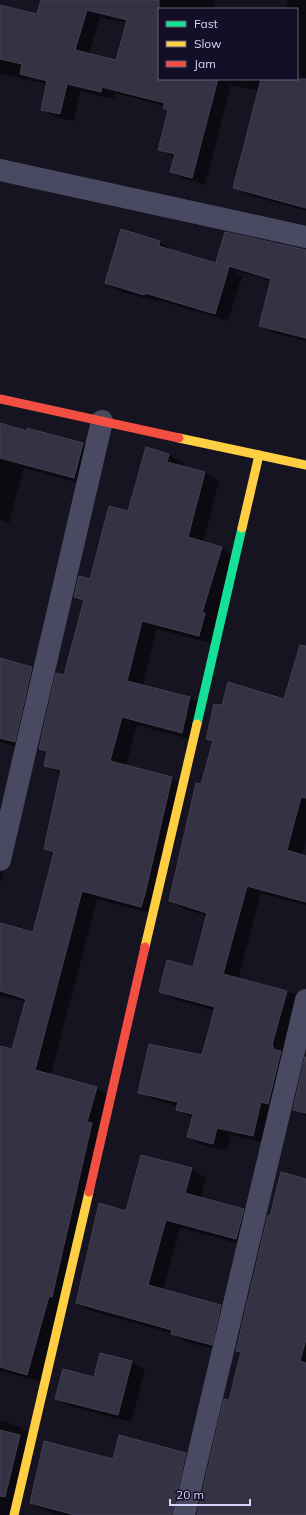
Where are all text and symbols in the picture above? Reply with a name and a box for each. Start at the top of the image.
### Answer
legend [158,8,298,80]
text: Fast [194,16,218,31]
text: Slow [194,36,222,51]
text: Jam [194,56,216,71]
scale bar [170,1481,250,1507]
text: 20 m [176,1487,204,1502]

